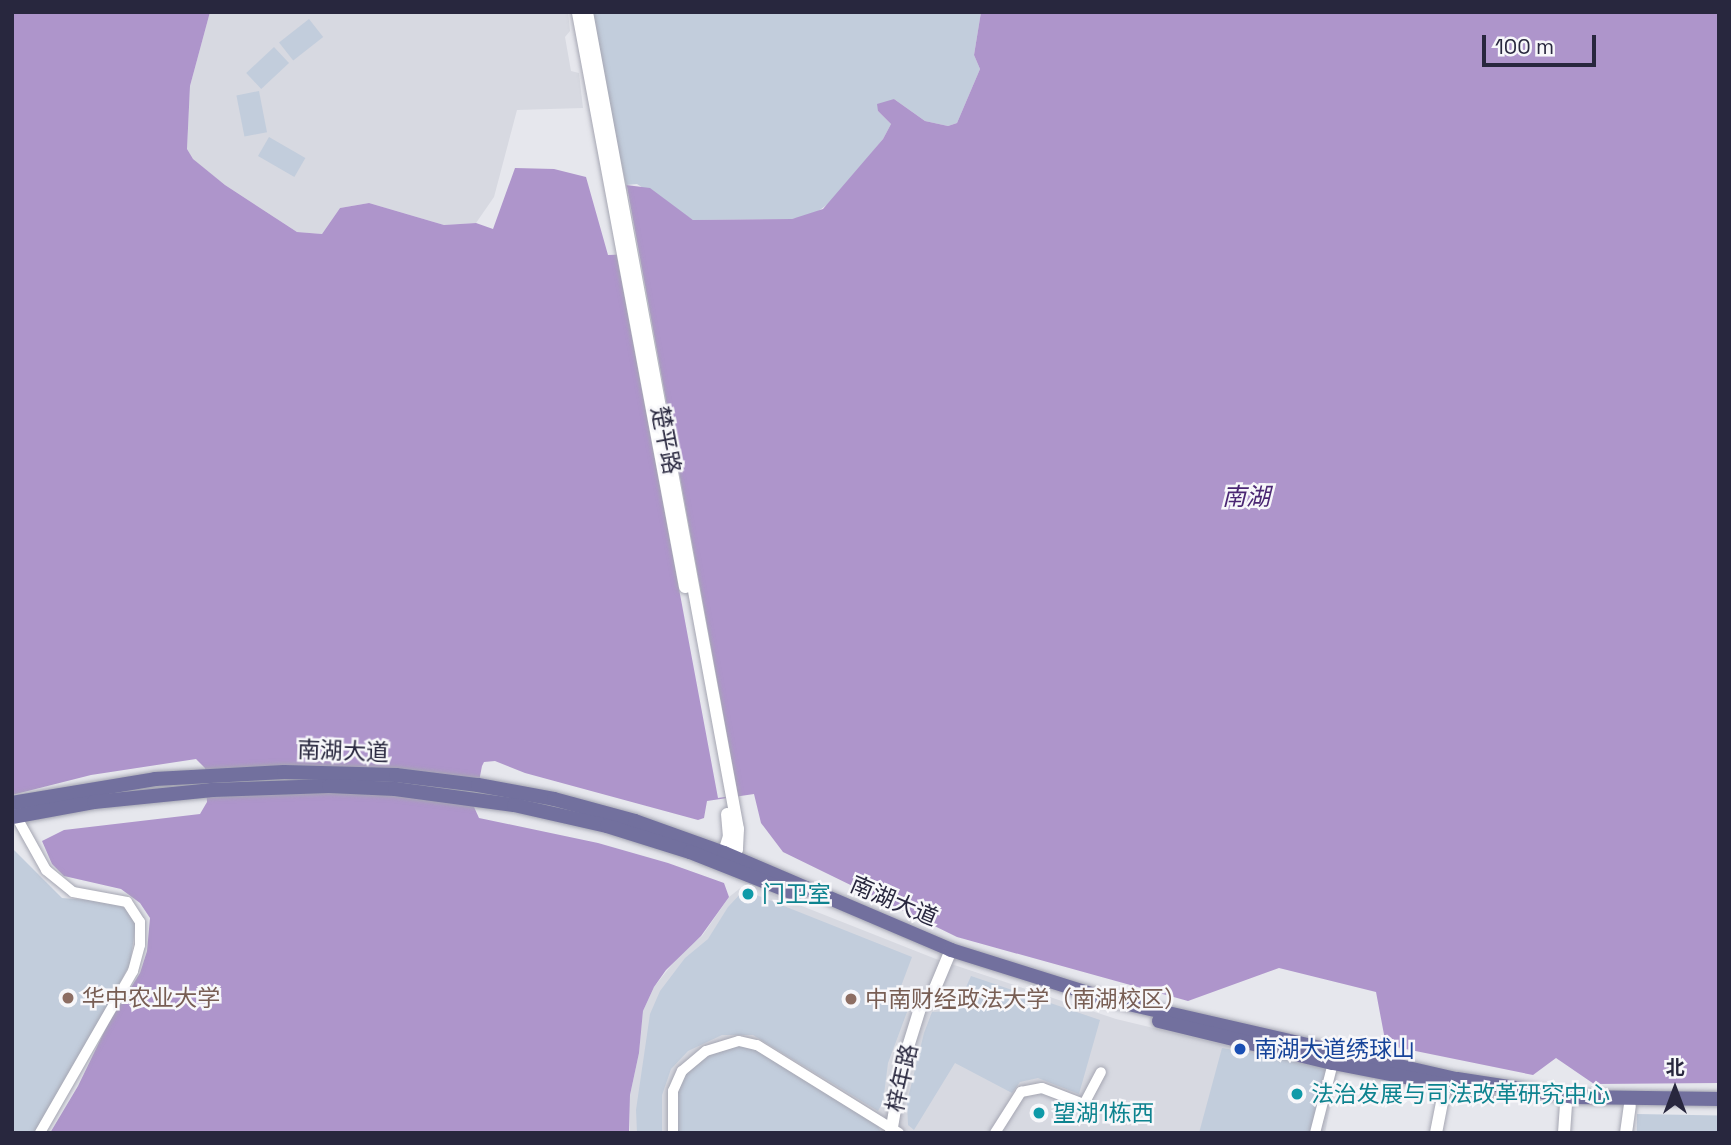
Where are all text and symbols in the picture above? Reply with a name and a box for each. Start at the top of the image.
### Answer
scale bar [1486,21,1600,65]
text: 100 m [1495,33,1554,60]
street label: 楚平路 [646,404,686,476]
water label: 南湖 [1222,483,1270,511]
street label: 南湖大道 [297,736,389,766]
street label: 南湖大道 [846,870,942,932]
place label: 门卫室 [762,880,831,908]
marker: 门卫室 [740,886,756,902]
place label: 华中农业大学 [82,984,220,1012]
place label: 中南财经政法大学（南湖校区） [865,985,1187,1013]
marker: 华中农业大学 [60,990,76,1006]
marker: 中南财经政法大学（南湖校区） [843,991,859,1007]
place label: 南湖大道绣球山 [1254,1035,1415,1063]
street label: 梓年路 [881,1041,923,1115]
marker: 南湖大道绣球山 [1232,1041,1248,1057]
north arrow [1640,1054,1710,1124]
text: 北 [1665,1055,1685,1080]
place label: 法治发展与司法改革研究中心 [1311,1080,1610,1108]
marker: 法治发展与司法改革研究中心 [1289,1086,1305,1102]
place label: 望湖1栋西 [1053,1099,1155,1127]
marker: 望湖1栋西 [1031,1105,1047,1121]

